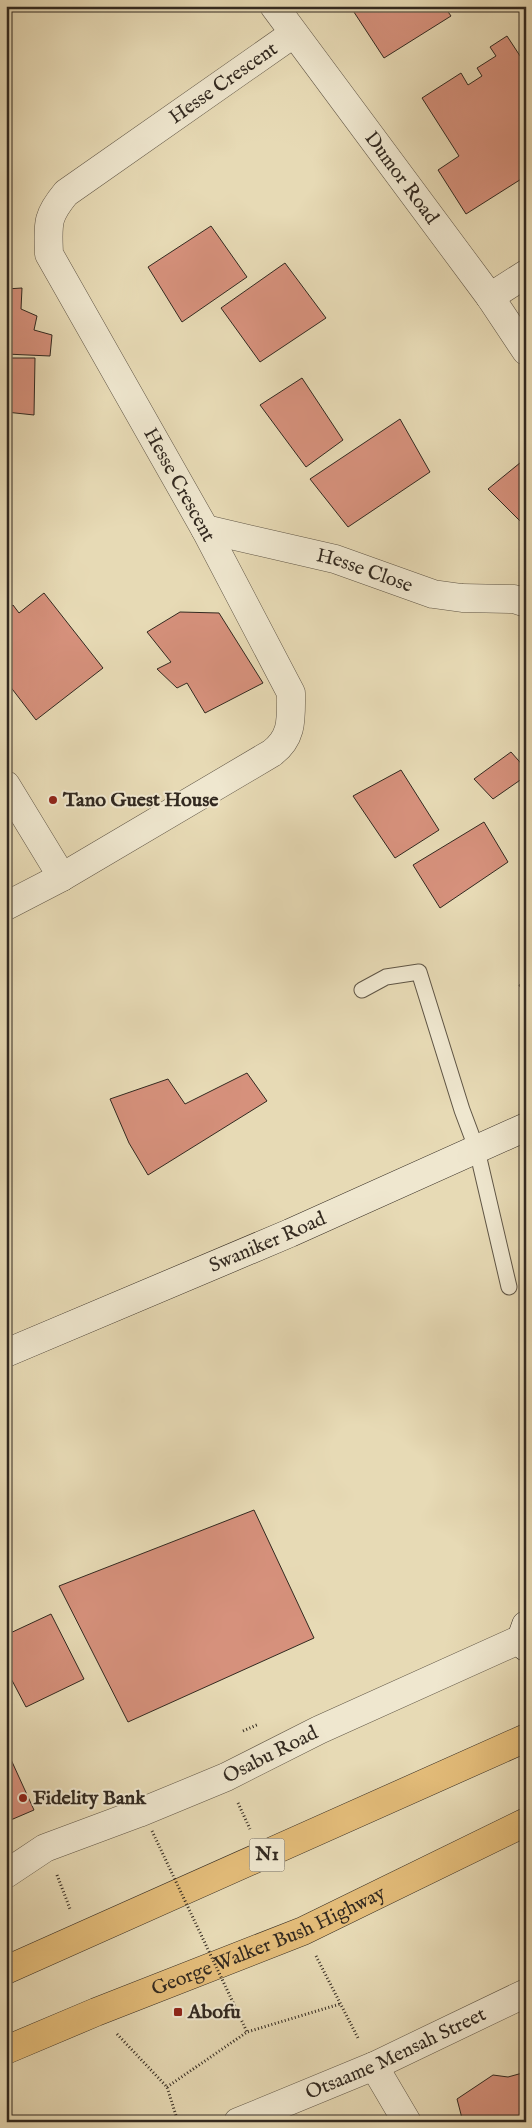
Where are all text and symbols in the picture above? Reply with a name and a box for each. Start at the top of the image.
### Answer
street label: Hesse Crescent [164,36,282,130]
street label: Dumor Road [359,126,444,230]
street label: Hesse Crescent [137,424,221,547]
street label: Hesse Close [314,543,416,598]
place label: Tano Guest House [62,788,219,813]
marker: Tano Guest House [47,794,59,806]
street label: Swaniker Road [205,1206,330,1278]
street label: Osabu Road [219,1720,322,1789]
place label: Fidelity Bank [33,1786,147,1811]
marker: Fidelity Bank [17,1792,29,1804]
road number: N1 [250,1838,284,1872]
street label: George Walker Bush Highway [148,1880,389,2002]
place label: Abofu [187,2000,241,2025]
street label: Otsaame Mensah Street [302,2002,490,2105]
marker: Abofu [172,2006,184,2018]

